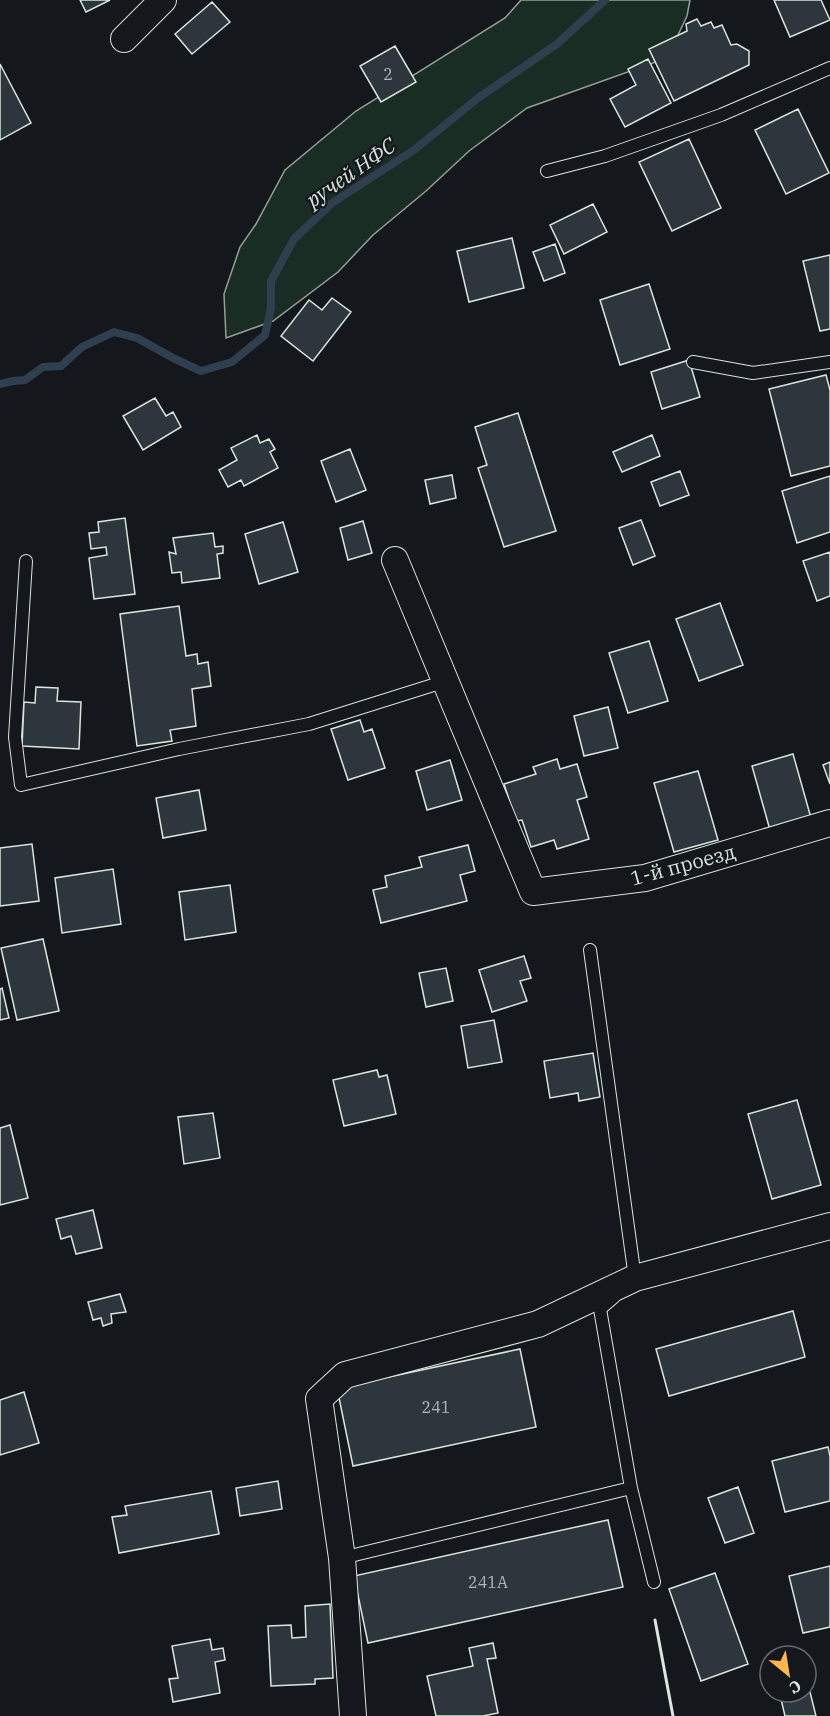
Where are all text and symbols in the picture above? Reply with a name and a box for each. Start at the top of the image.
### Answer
house number: 2 [383,64,393,84]
water label: ручей НФС [298,130,402,214]
street label: 1-й проезд [627,838,738,891]
house number: 241 [422,1397,450,1417]
house number: 241А [468,1572,508,1592]
north arrow [758,1644,818,1704]
text: С [786,1676,805,1698]

